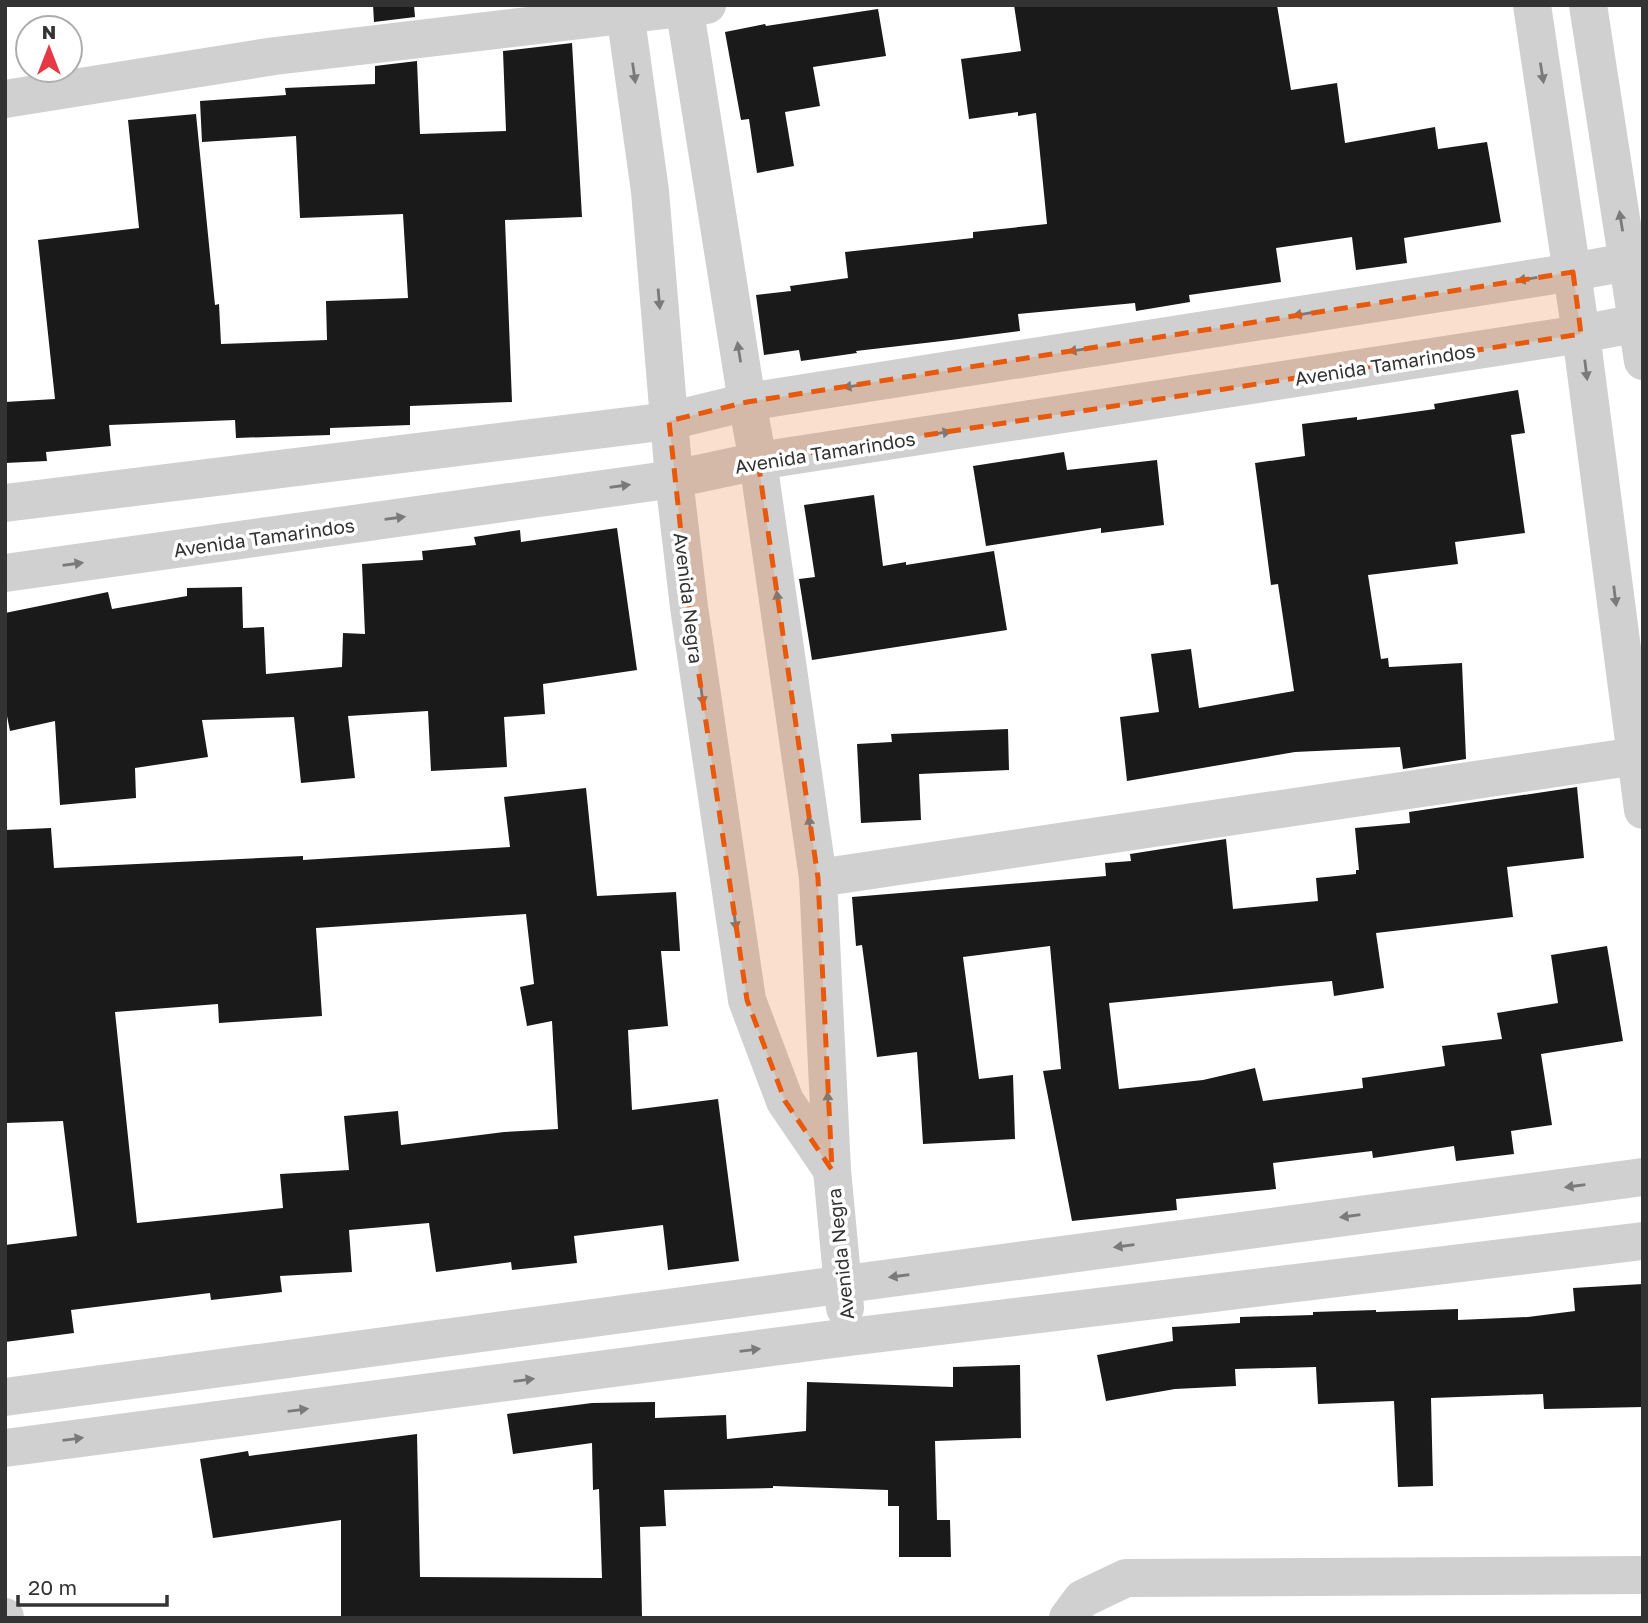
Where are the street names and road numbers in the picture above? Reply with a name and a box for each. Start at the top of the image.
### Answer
street label: Avenida Tamarindos [1293,338,1477,390]
street label: Avenida Tamarindos [733,426,917,478]
street label: Avenida Tamarindos [172,513,356,561]
street label: Avenida Negra [670,531,708,665]
street label: Avenida Negra [822,1187,858,1321]

